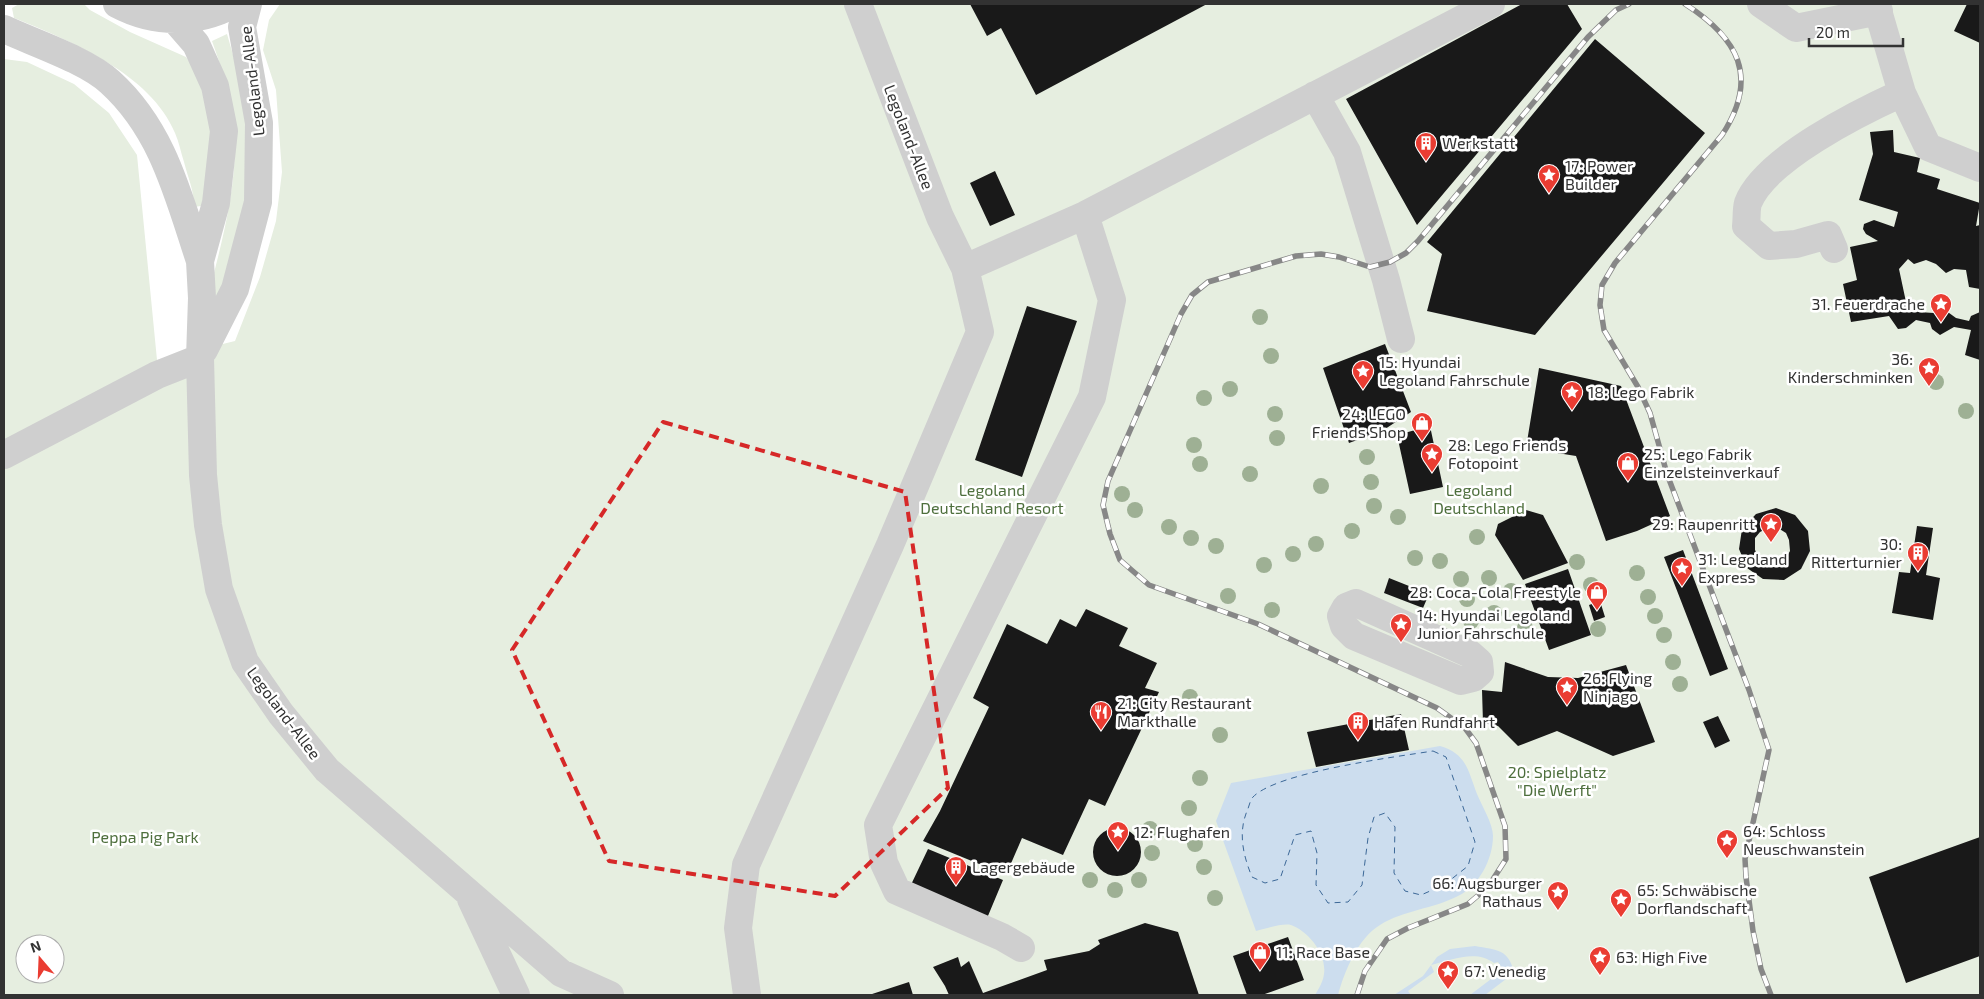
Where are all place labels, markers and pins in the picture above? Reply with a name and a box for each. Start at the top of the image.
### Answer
building icon: Werkstatt [1414,131,1438,162]
place label: Werkstatt [1442,133,1515,152]
place label: 17: Power Builder [1565,156,1634,193]
place icon: 17: Power Builder [1537,163,1561,194]
place icon: 31. Feuerdrache [1929,292,1953,323]
place label: 31. Feuerdrache [1811,294,1925,313]
place label: 36: Kinderschminken [1788,349,1913,386]
place label: 15: Hyundai Legoland Fahrschule [1379,352,1530,389]
place icon: 36: Kinderschminken [1917,356,1941,387]
place icon: 15: Hyundai Legoland Fahrschule [1351,359,1375,390]
place icon: 18: Lego Fabrik [1560,380,1584,411]
place label: 18: Lego Fabrik [1588,382,1694,401]
place label: 24: LEGO Friends Shop [1312,404,1406,441]
shop icon: 24: LEGO Friends Shop [1410,411,1434,442]
place label: 28: Lego Friends Fotopoint [1448,435,1566,472]
place icon: 28: Lego Friends Fotopoint [1420,442,1444,473]
place label: 25: Lego Fabrik Einzelsteinverkauf [1644,444,1780,481]
shop icon: 25: Lego Fabrik Einzelsteinverkauf [1616,451,1640,482]
place icon: 29: Raupenritt [1759,512,1783,543]
place label: 29: Raupenritt [1652,514,1755,533]
place label: 30: Ritterturnier [1811,534,1903,571]
building icon: 30: Ritterturnier [1906,541,1930,572]
place label: 31: Legoland Express [1698,549,1787,586]
place icon: 31: Legoland Express [1670,556,1694,587]
shop icon: 28: Coca-Cola Freestyle [1585,580,1609,611]
place label: 28: Coca-Cola Freestyle [1410,582,1581,601]
place label: 14: Hyundai Legoland Junior Fahrschule [1417,605,1570,642]
place icon: 14: Hyundai Legoland Junior Fahrschule [1389,612,1413,643]
place label: 26: Flying Ninjago [1583,668,1652,706]
place icon: 26: Flying Ninjago [1555,675,1579,706]
place label: 21: City Restaurant Markthalle [1117,693,1252,730]
restaurant icon: 21: City Restaurant Markthalle [1089,700,1113,731]
building icon: Hafen Rundfahrt [1346,710,1370,741]
place label: Hafen Rundfahrt [1374,712,1495,731]
place icon: 12: Flughafen [1106,820,1130,851]
place label: 64: Schloss Neuschwanstein [1743,821,1865,858]
place label: 12: Flughafen [1134,822,1230,841]
place icon: 64: Schloss Neuschwanstein [1715,828,1739,859]
building icon: Lagergebäude [944,855,968,886]
place label: Lagergebäude [972,857,1075,876]
place label: 66: Augsburger Rathaus [1432,873,1543,910]
place icon: 66: Augsburger Rathaus [1546,880,1570,911]
place label: 65: Schwäbische Dorflandschaft [1637,880,1757,917]
place icon: 65: Schwäbische Dorflandschaft [1609,887,1633,918]
shop icon: 11: Race Base [1248,940,1272,971]
place label: 11: Race Base [1276,942,1370,961]
place icon: 63: High Five [1588,945,1612,976]
place label: 63: High Five [1616,947,1707,966]
place icon: 67: Venedig [1436,959,1460,990]
place label: 67: Venedig [1464,961,1546,980]

